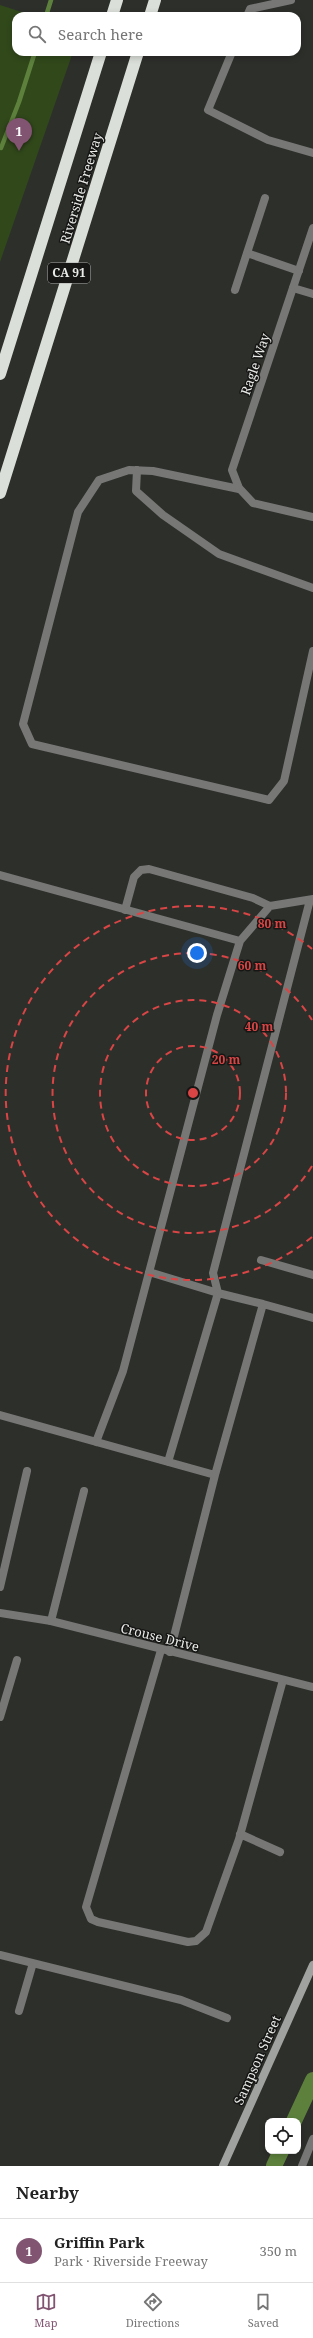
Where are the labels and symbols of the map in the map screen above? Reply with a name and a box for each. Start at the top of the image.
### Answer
pin: 1 [6,118,32,151]
street label: Riverside Freeway [56,130,107,246]
road number: CA 91 [48,263,90,283]
street label: Ragle Way [236,330,274,397]
text: 80 m [258,915,286,932]
your location [187,943,207,963]
text: 60 m [238,957,266,974]
text: 40 m [245,1018,273,1035]
text: 20 m [212,1051,240,1068]
centre of rings [186,1086,200,1100]
street label: Crouse Drive [119,1619,201,1655]
street label: Sampson Street [229,2012,285,2108]

